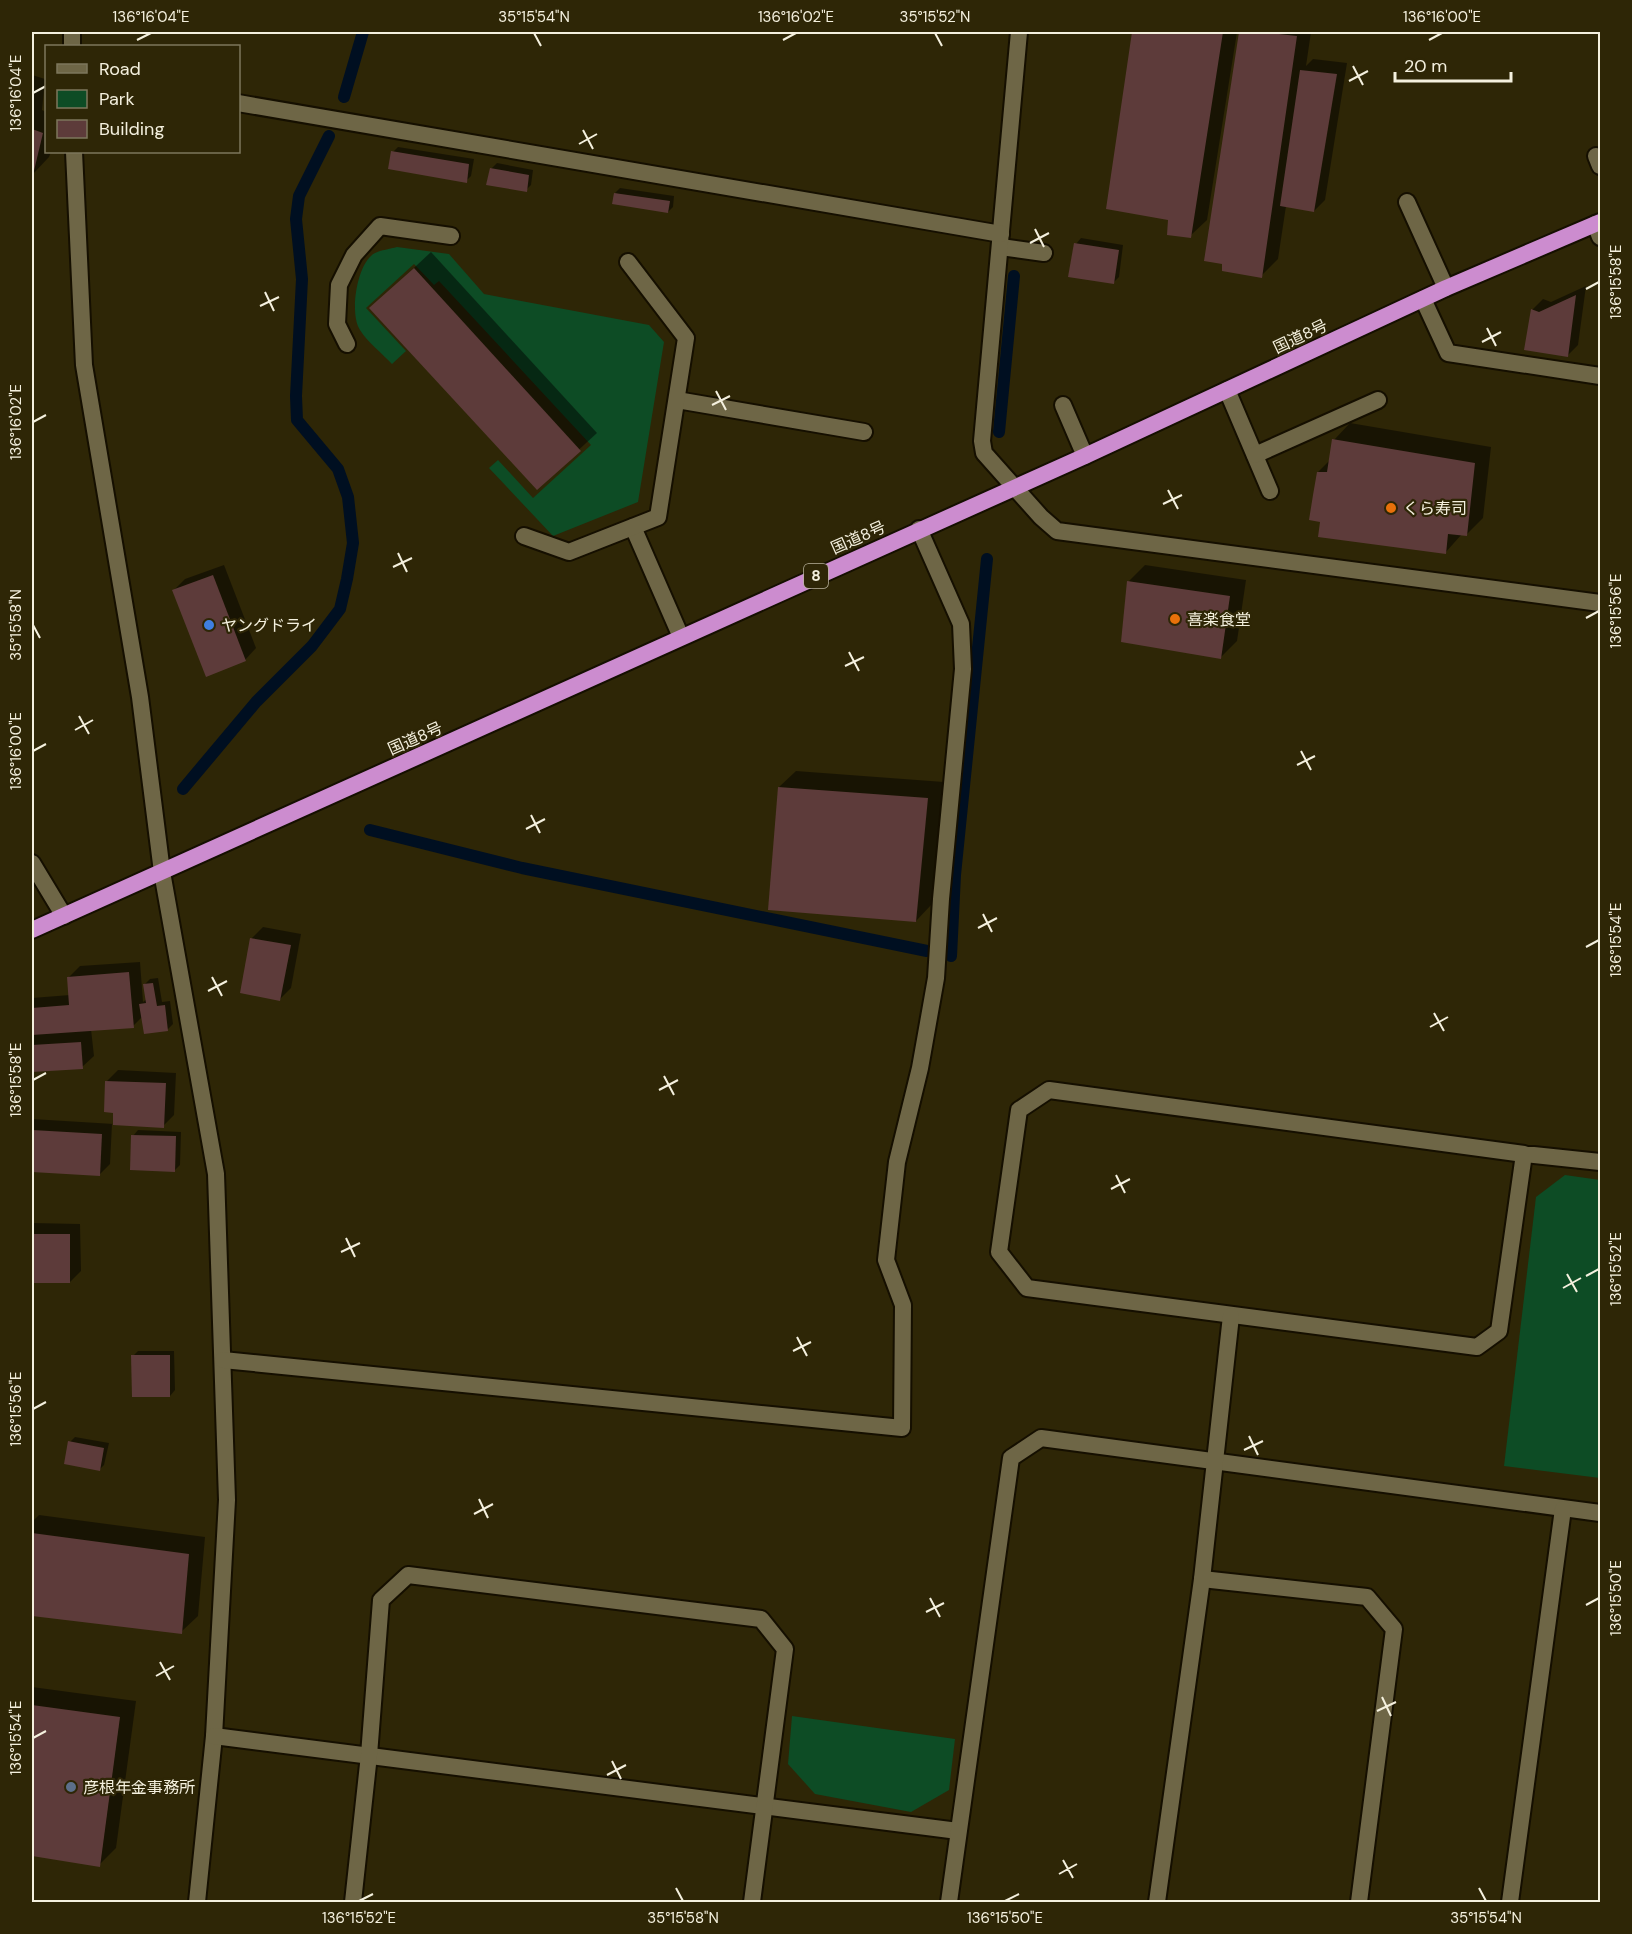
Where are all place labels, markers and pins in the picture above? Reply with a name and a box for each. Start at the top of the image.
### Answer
place label: くら寿司 [1403,498,1467,519]
marker: くら寿司 [1384,501,1398,515]
place label: 喜楽食堂 [1187,609,1251,630]
marker: 喜楽食堂 [1168,612,1182,626]
place label: ヤングドライ [221,615,317,636]
marker: ヤングドライ [202,618,216,632]
place label: 彦根年金事務所 [83,1777,195,1798]
marker: 彦根年金事務所 [64,1780,78,1794]

